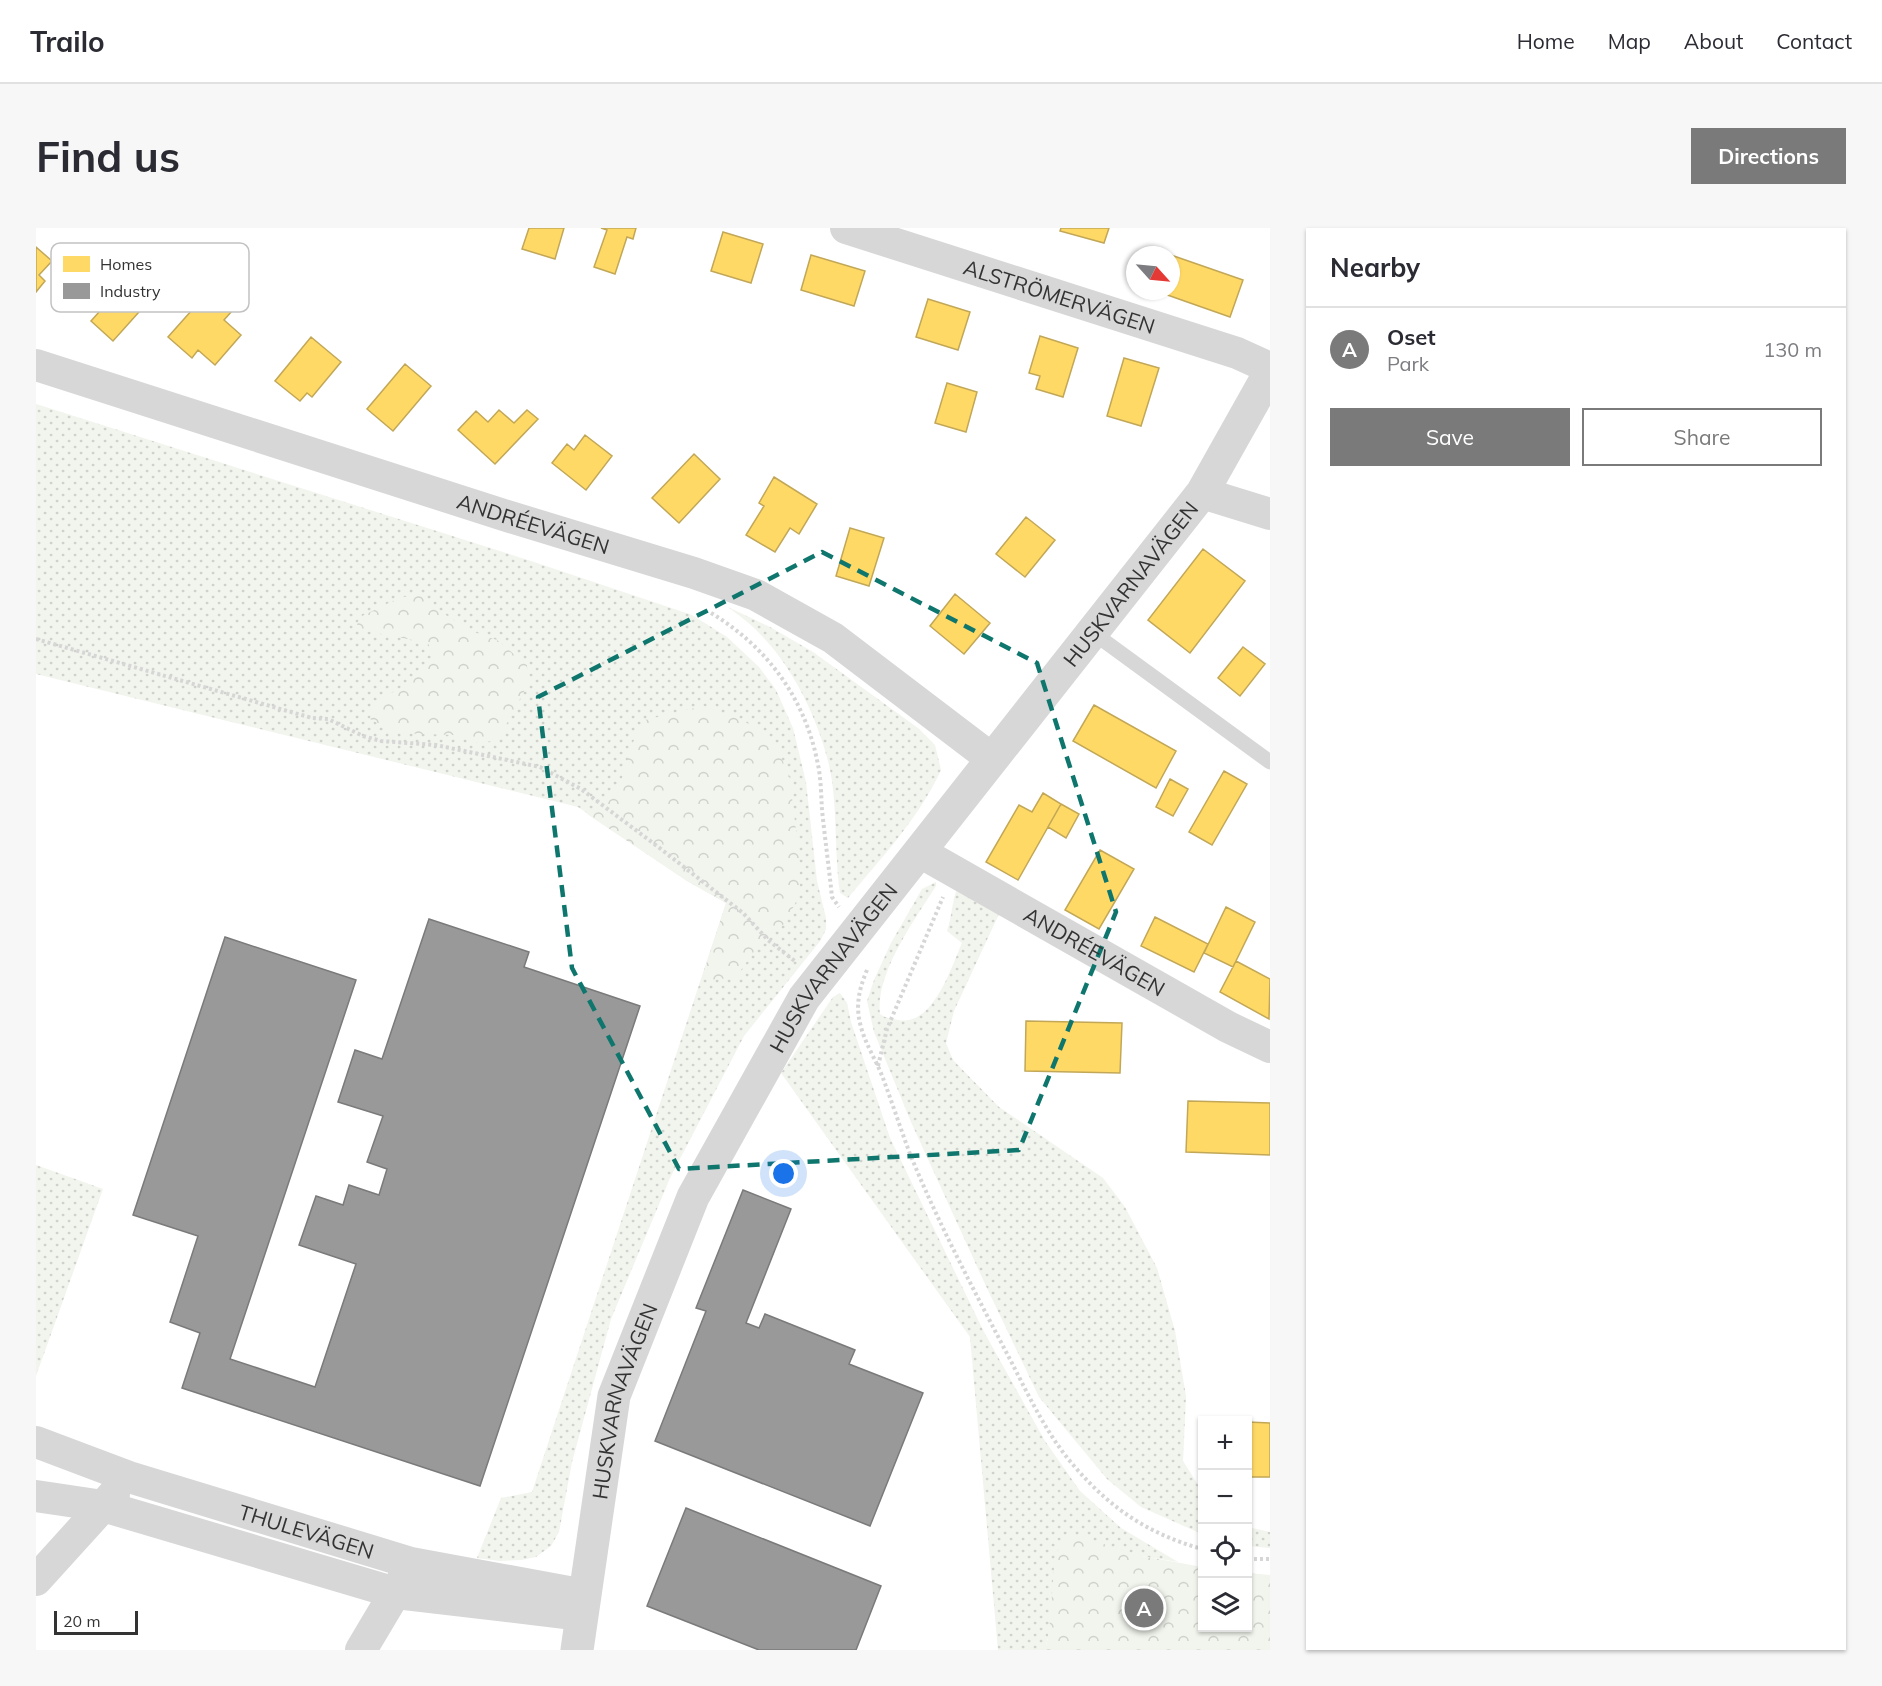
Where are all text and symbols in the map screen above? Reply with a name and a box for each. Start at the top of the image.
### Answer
text: Trailo [30,24,105,59]
text: Home [1517,28,1575,54]
text: Map [1608,28,1651,54]
text: About [1684,28,1743,54]
text: Contact [1776,28,1852,54]
button: Directions [1691,128,1846,184]
text: Find us [36,130,180,183]
legend [51,243,249,312]
north arrow [1126,246,1180,300]
text: Nearby [1330,251,1420,284]
street label: ALSTRÖMERVÄGEN [960,253,1158,339]
text: Homes [100,254,152,274]
text: Industry [100,281,161,301]
text: Oset [1387,323,1436,351]
text: A [1342,337,1357,362]
text: 130 m [1763,337,1822,362]
text: Park [1387,351,1429,376]
button: Save [1330,408,1570,466]
button: Share [1582,408,1822,466]
street label: ANDRÉEVÄGEN [454,488,613,559]
street label: HUSKVARNAVÄGEN [1057,496,1204,672]
street label: HUSKVARNAVÄGEN [763,878,903,1057]
street label: ANDRÉEVÄGEN [1020,901,1170,1002]
your location [769,1159,798,1188]
street label: HUSKVARNAVÄGEN [586,1299,663,1501]
map controls [1198,1416,1252,1632]
button: + [1198,1416,1252,1470]
button: − [1198,1470,1252,1524]
street label: THULEVÄGEN [236,1498,377,1564]
button: locate [1198,1524,1252,1578]
button: layers [1198,1578,1252,1632]
pin: A [1124,1586,1164,1630]
scale bar [54,1608,138,1636]
text: 20 m [63,1611,100,1631]

